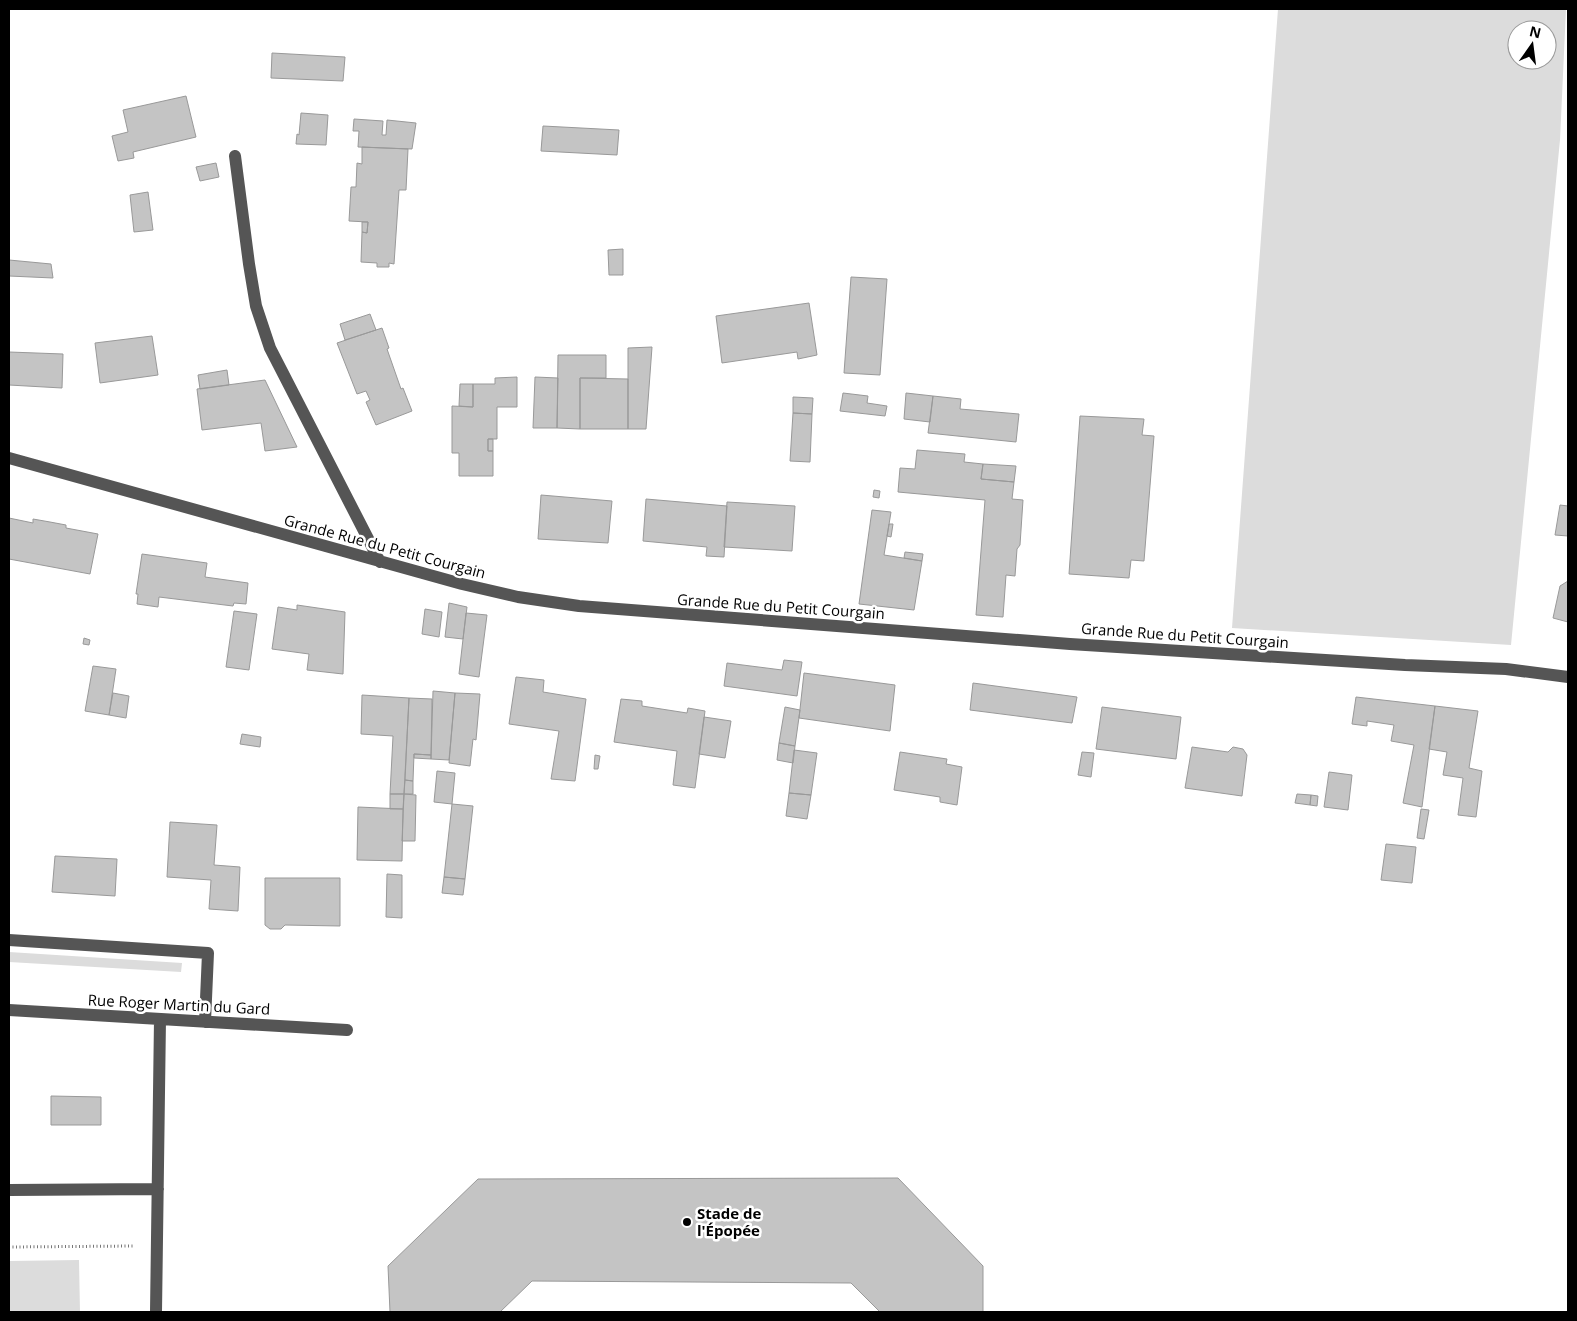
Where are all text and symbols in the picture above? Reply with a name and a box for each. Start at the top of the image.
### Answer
north arrow [1507,20,1557,70]
text: N [1527,21,1543,42]
street label: Grande Rue du Petit Courgain [282,509,488,583]
street label: Grande Rue du Petit Courgain [676,589,886,623]
street label: Grande Rue du Petit Courgain [1080,618,1290,652]
street label: Rue Roger Martin du Gard [87,989,271,1019]
place label: Stade de l'Épopée [697,1203,762,1240]
marker: Stade de l'Épopée [681,1216,693,1228]

